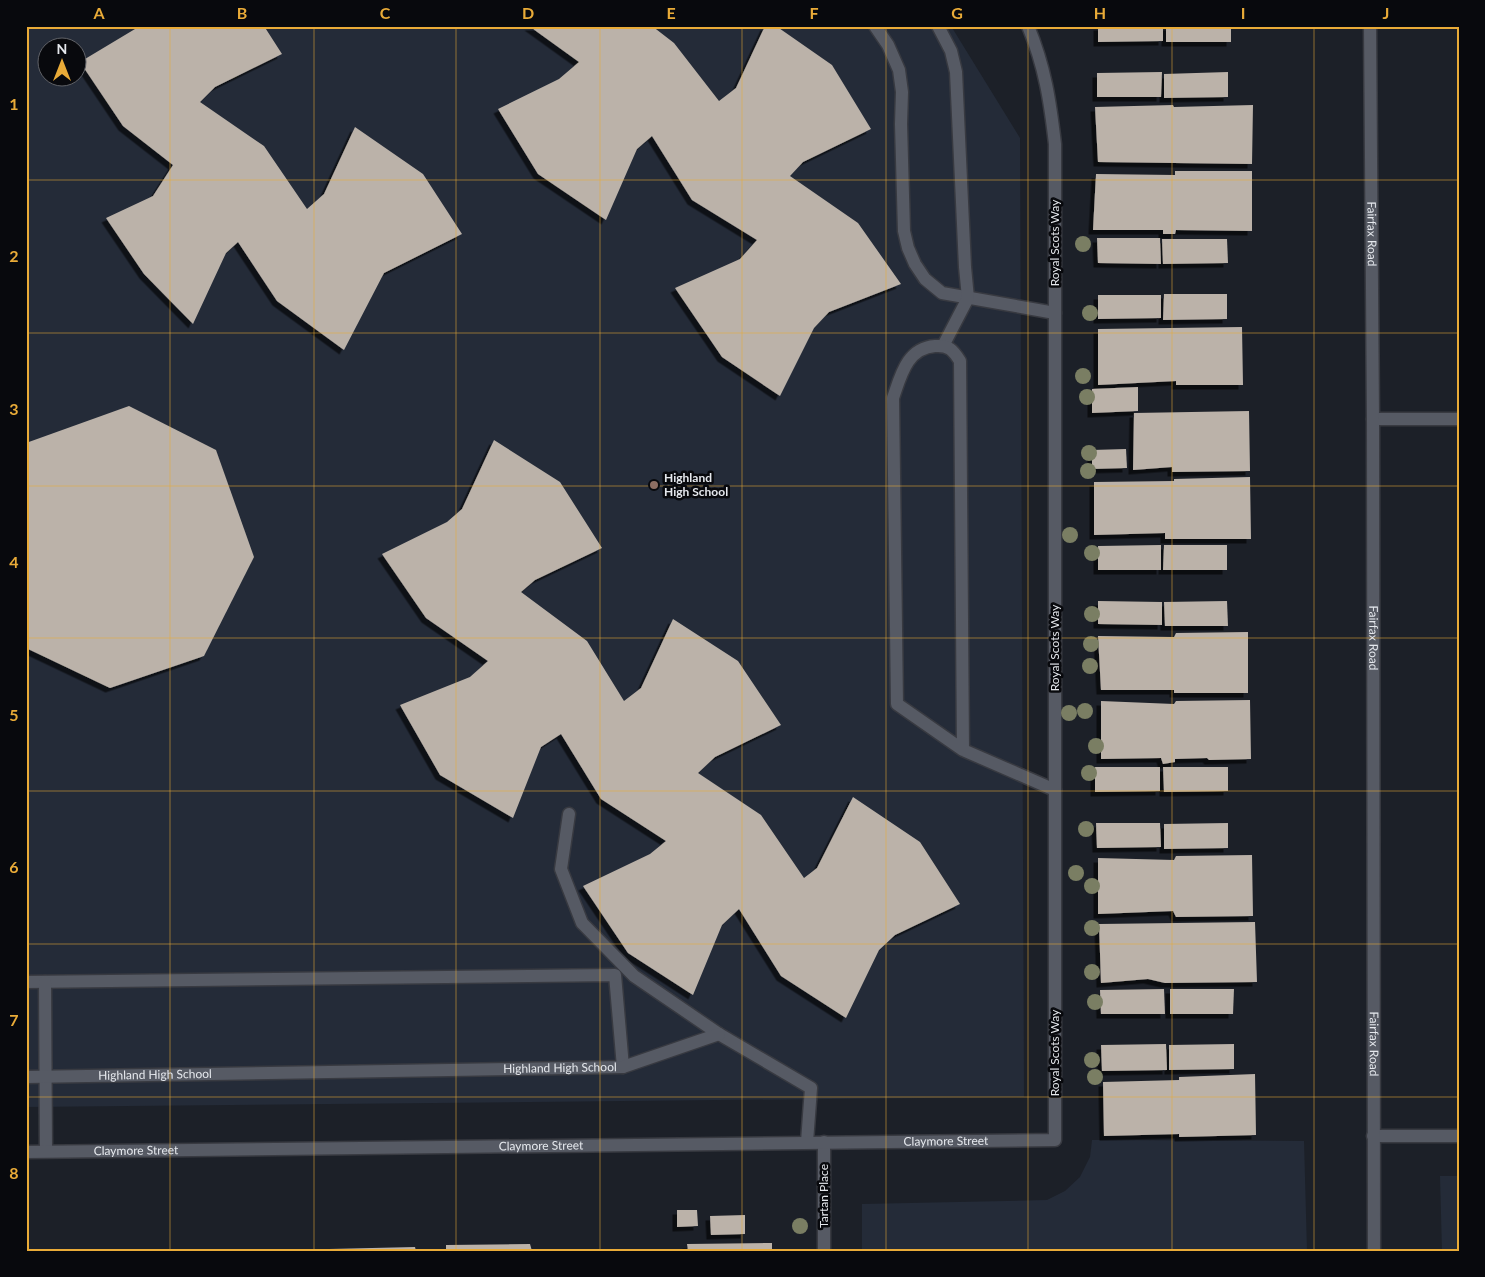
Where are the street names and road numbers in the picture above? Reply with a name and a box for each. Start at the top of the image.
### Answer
street label: Royal Scots Way [1047,199,1062,286]
street label: Fairfax Road [1364,201,1380,267]
street label: Royal Scots Way [1047,604,1062,691]
street label: Fairfax Road [1366,605,1381,671]
street label: Royal Scots Way [1047,1009,1062,1096]
street label: Fairfax Road [1367,1011,1382,1077]
street label: Highland High School [503,1059,617,1076]
street label: Highland High School [98,1066,212,1083]
street label: Claymore Street [903,1133,989,1149]
street label: Claymore Street [498,1137,584,1153]
street label: Claymore Street [94,1142,179,1158]
street label: Tartan Place [816,1164,831,1228]

